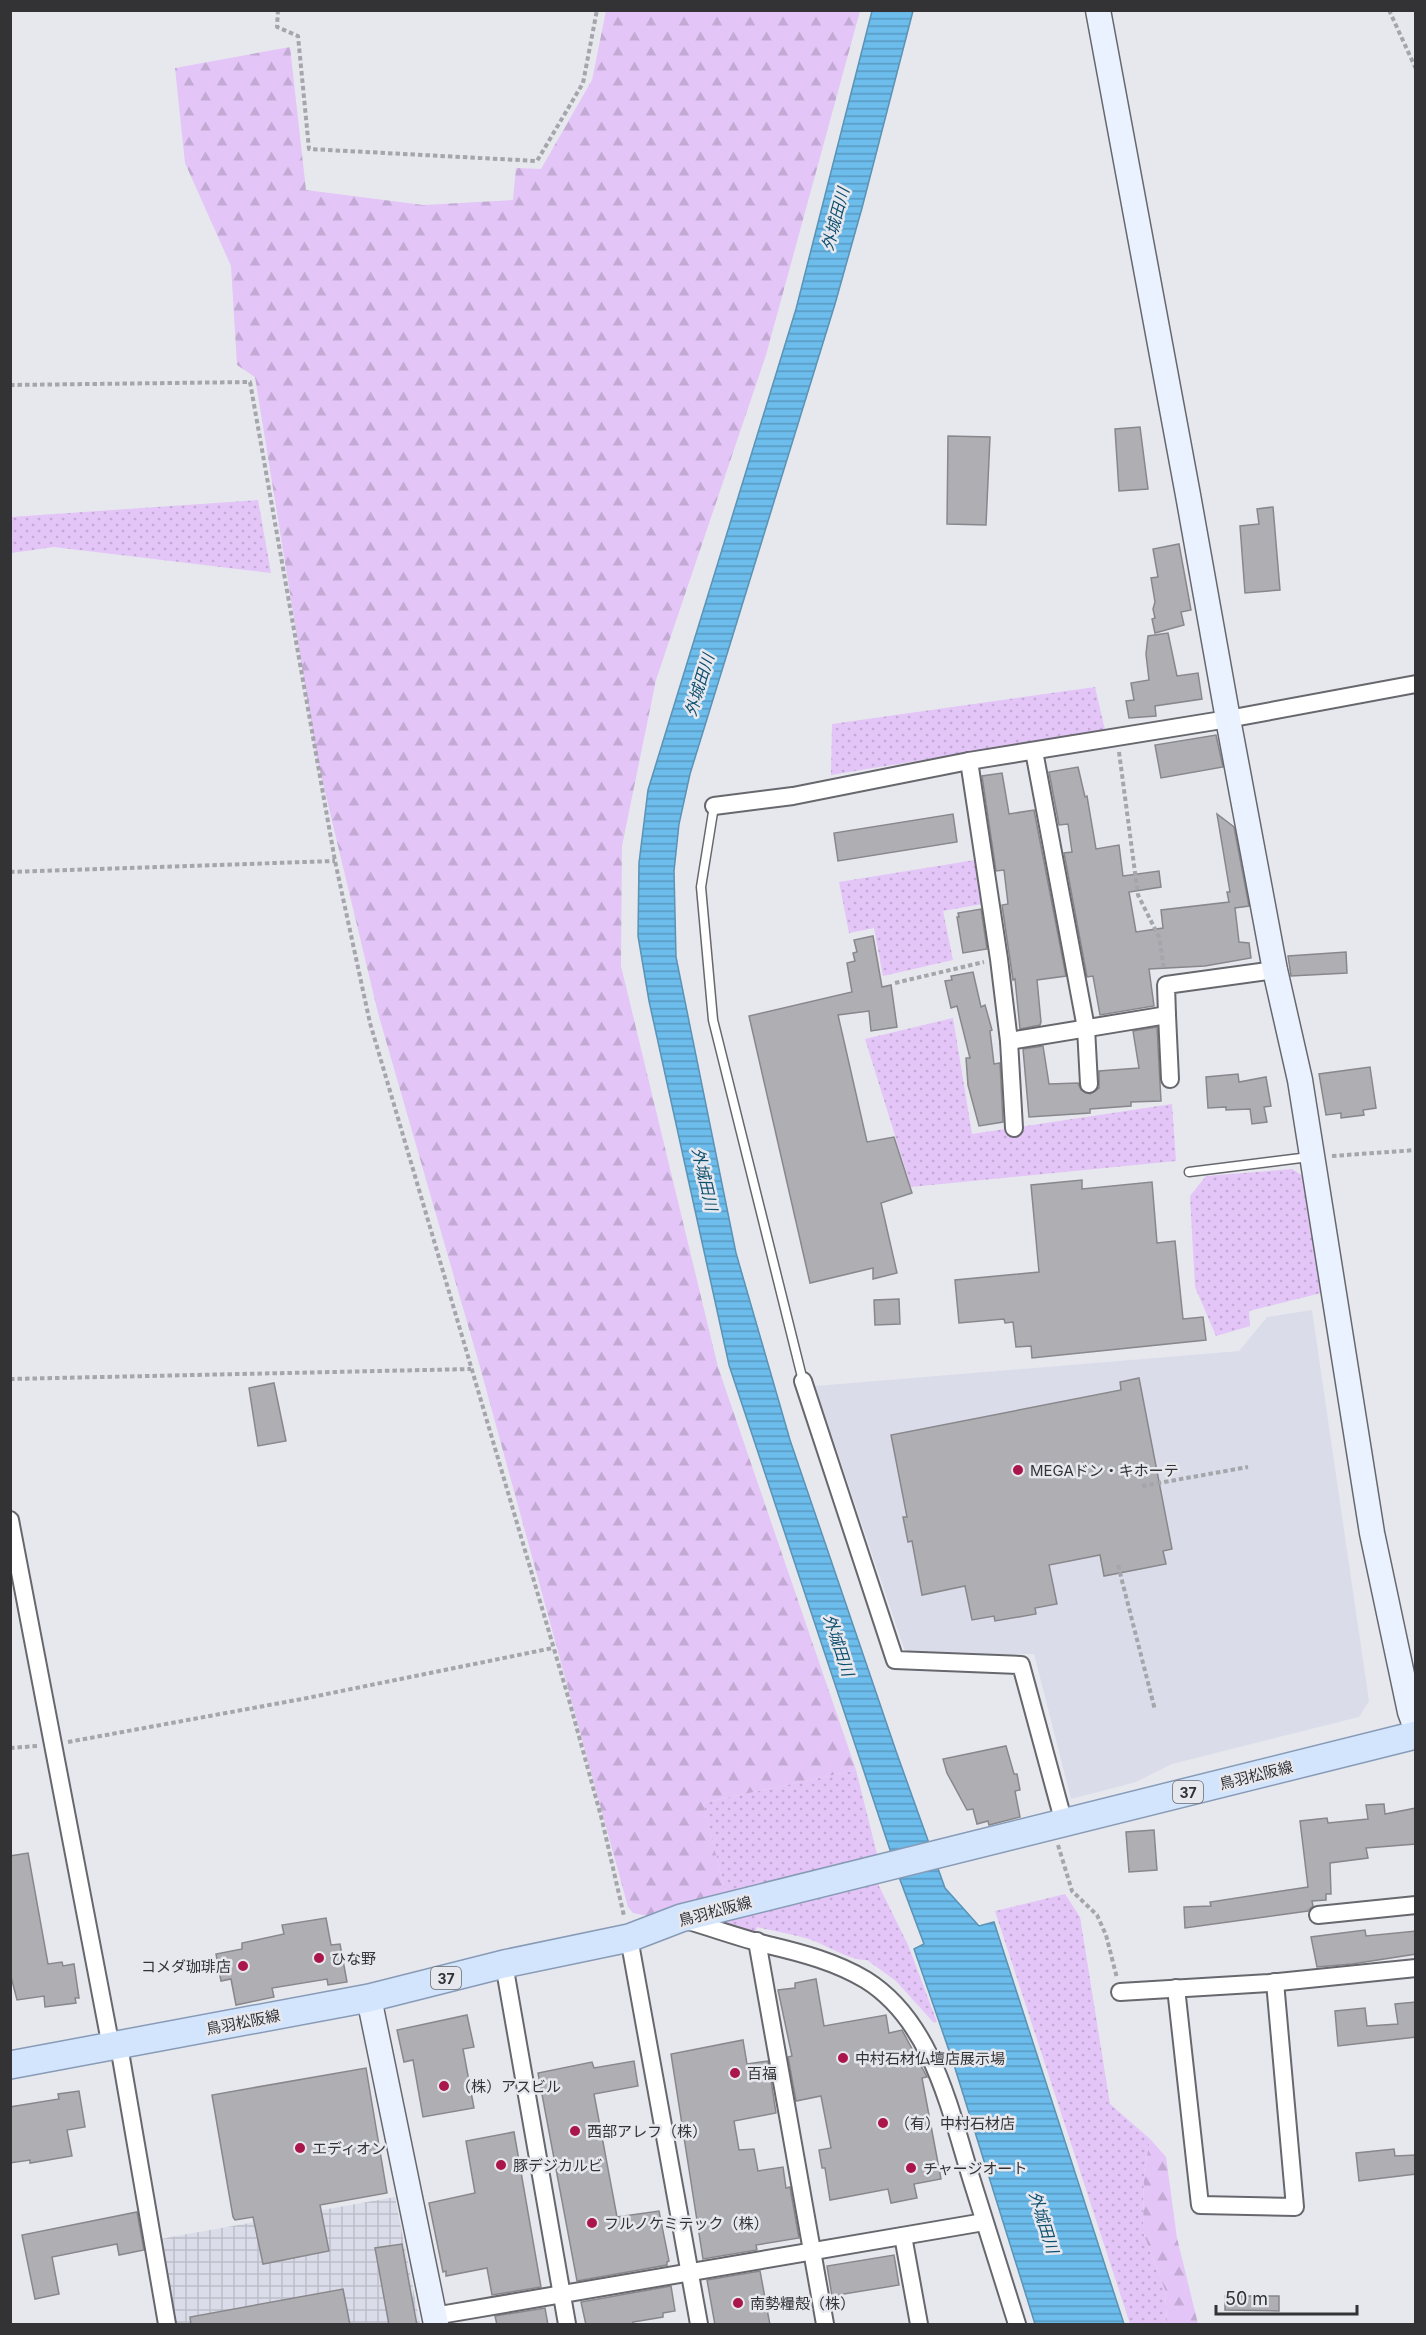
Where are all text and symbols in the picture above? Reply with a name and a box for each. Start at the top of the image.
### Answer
water label: 外城田川 [817,184,853,253]
water label: 外城田川 [680,650,719,719]
water label: 外城田川 [688,1146,722,1214]
place label: MEGAドン・キホーテ [1030,1461,1179,1480]
marker: MEGAドン・キホーテ [1011,1463,1025,1477]
water label: 外城田川 [820,1611,859,1680]
street label: 鳥羽松阪線 [1217,1757,1295,1793]
road number: 37 [1173,1781,1203,1803]
street label: 鳥羽松阪線 [676,1892,754,1930]
place label: ひな野 [331,1949,376,1968]
marker: ひな野 [312,1951,326,1965]
place label: コメダ珈琲店 [141,1957,231,1976]
marker: コメダ珈琲店 [236,1959,250,1973]
road number: 37 [431,1967,461,1989]
street label: 鳥羽松阪線 [204,2006,282,2038]
place label: 中村石材仏壇店展示場 [855,2049,1005,2068]
marker: 中村石材仏壇店展示場 [836,2051,850,2065]
place label: 百福 [747,2064,777,2083]
marker: 百福 [728,2066,742,2080]
place label: （株）アスビル [456,2077,561,2096]
marker: （株）アスビル [437,2079,451,2093]
place label: （有）中村石材店 [895,2114,1015,2133]
marker: （有）中村石材店 [876,2116,890,2130]
place label: 西部アレフ（株） [587,2122,707,2141]
marker: 西部アレフ（株） [568,2124,582,2138]
place label: エディオン [312,2139,386,2158]
marker: エディオン [293,2141,307,2155]
place label: 豚デジカルビ [513,2156,603,2175]
marker: 豚デジカルビ [494,2158,508,2172]
place label: チャージオート [923,2159,1028,2178]
marker: チャージオート [904,2161,918,2175]
water label: 外城田川 [1025,2188,1064,2257]
place label: フルノケミテック（株） [604,2214,769,2233]
marker: フルノケミテック（株） [585,2216,599,2230]
scale bar [1216,2278,1357,2316]
text: 50 m [1225,2288,1268,2309]
place label: 南勢糧殻（株） [750,2294,855,2313]
marker: 南勢糧殻（株） [731,2296,745,2310]

